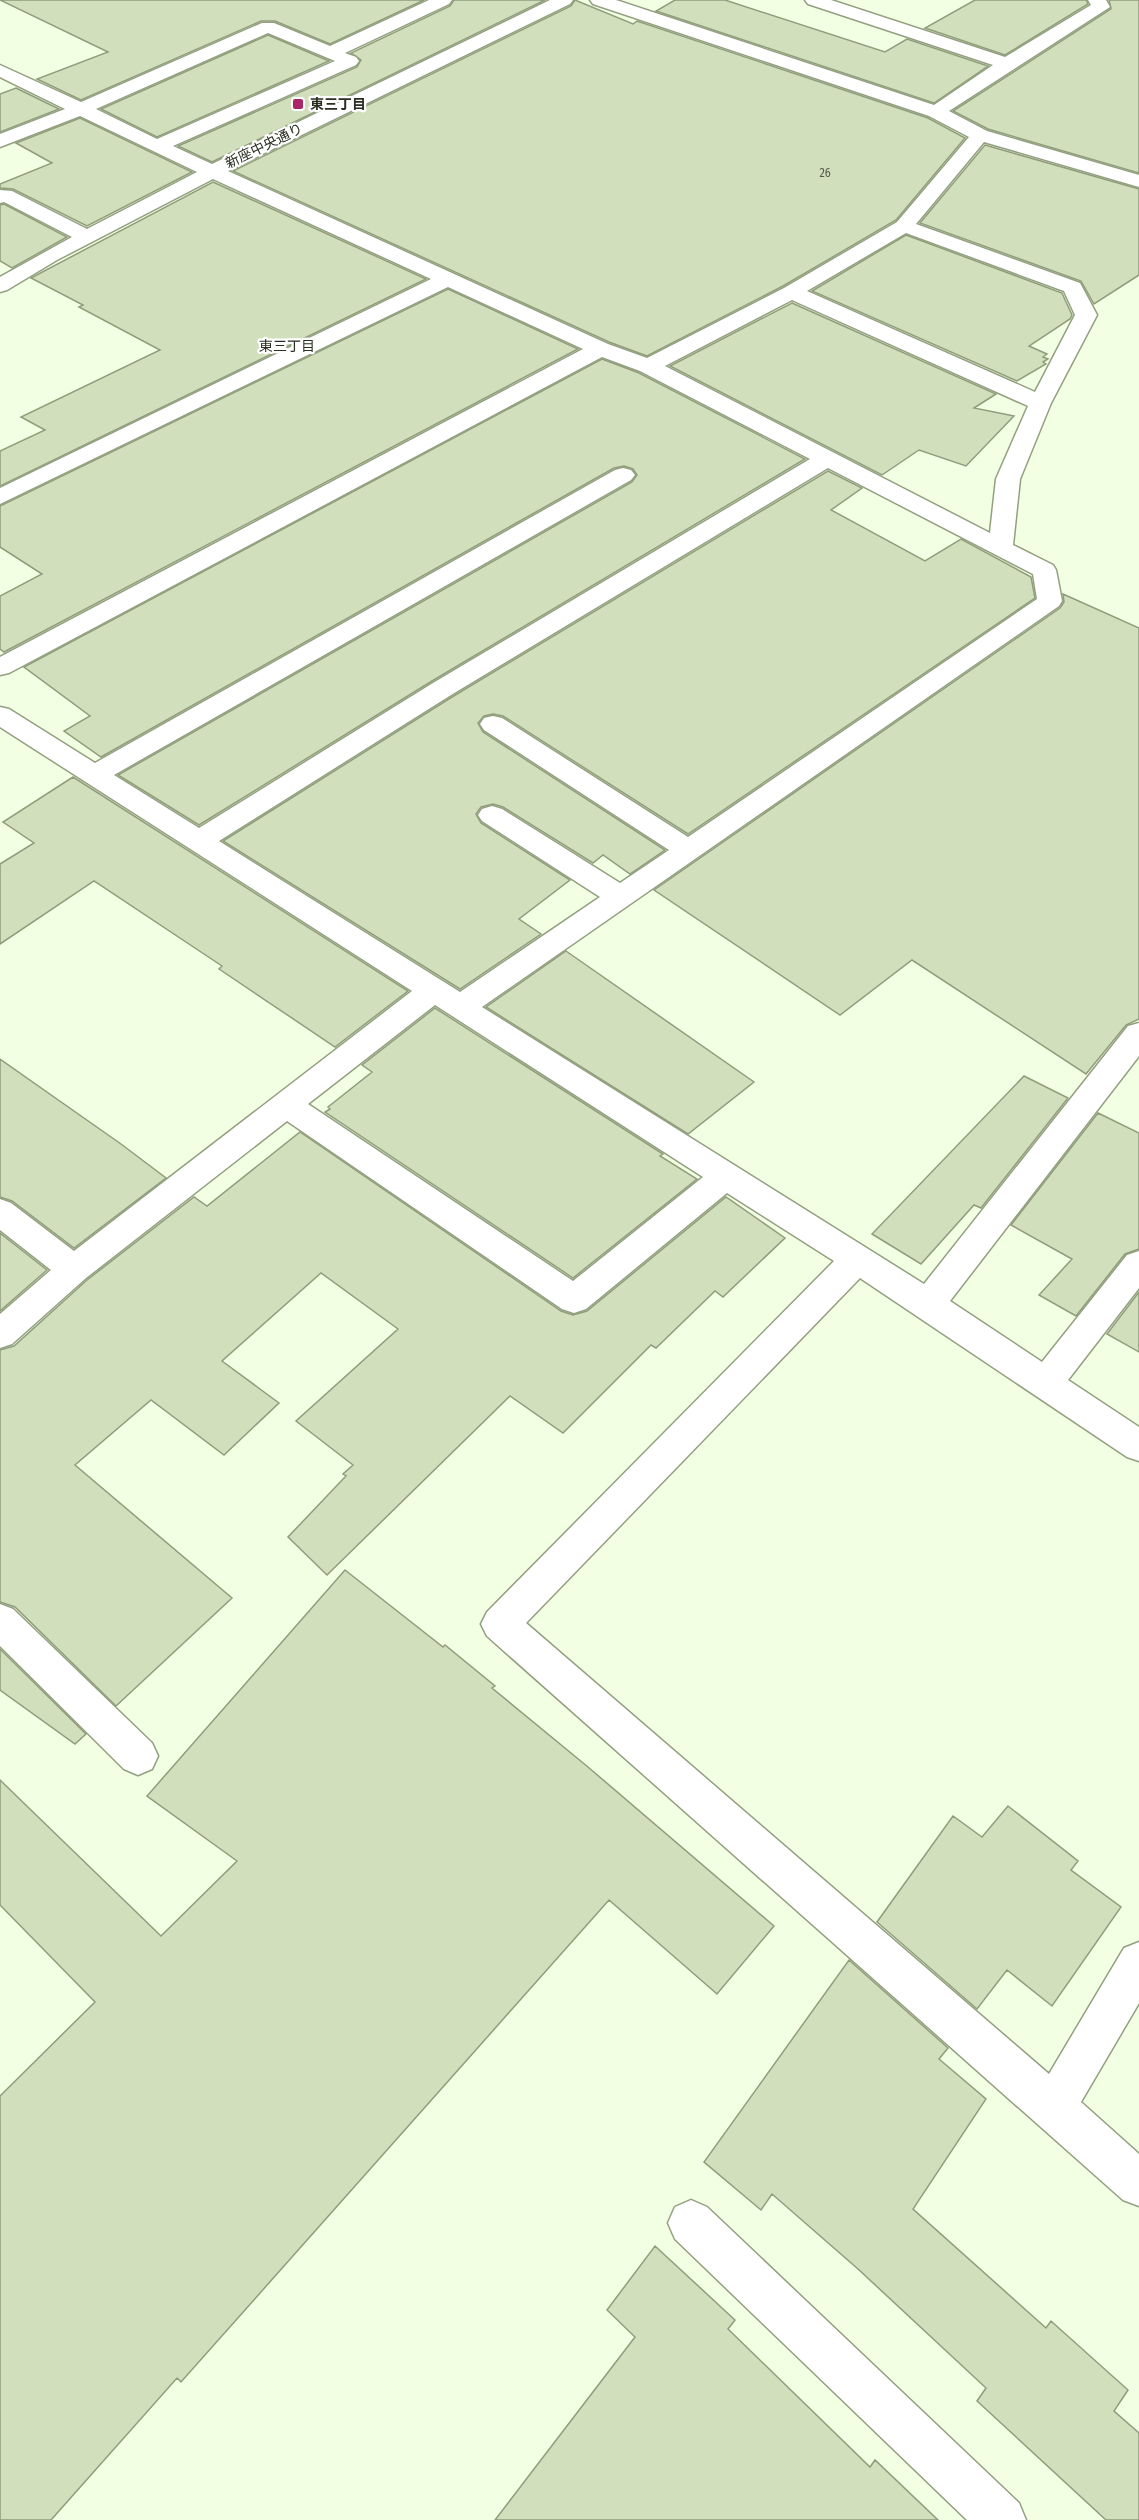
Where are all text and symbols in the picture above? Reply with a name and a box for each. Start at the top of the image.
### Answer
place label: 東三丁目 [310,96,366,113]
marker: 東三丁目 [291,97,305,111]
street label: 新座中央通り [223,120,305,172]
house number: 26 [819,166,831,180]
district label: 東三丁目 [259,338,315,355]

